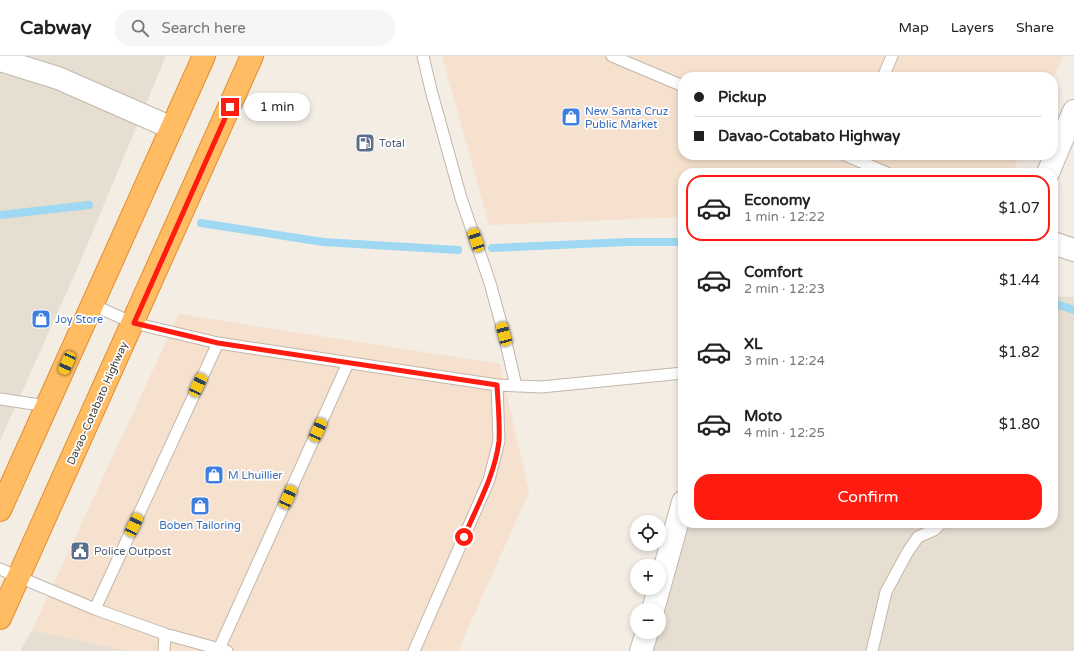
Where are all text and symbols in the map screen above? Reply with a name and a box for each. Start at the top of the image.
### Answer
search box [115,10,395,46]
text: Cabway [20,17,91,39]
icon: search [129,17,151,39]
text: Search here [161,19,246,37]
text: Map [899,19,929,36]
text: Layers [951,19,994,36]
text: Share [1016,19,1054,36]
text: Pickup [718,88,766,106]
callout: 1 min [244,93,310,121]
route end [221,98,239,116]
text: 1 min [260,99,294,115]
place label: New Santa Cruz Public Market [585,105,669,131]
shop icon: New Santa Cruz Public Market [560,106,582,128]
text: Davao-Cotabato Highway [718,127,900,145]
fuel station icon: Total [354,132,376,154]
place label: Total [379,137,405,150]
icon: car [696,190,732,226]
text: Economy [744,191,810,209]
text: $1.07 [999,199,1040,217]
text: 1 min · 12:22 [744,209,825,225]
car [466,227,486,253]
icon: car [696,262,732,298]
text: Comfort [744,263,803,281]
text: $1.44 [999,271,1040,289]
text: 2 min · 12:23 [744,281,825,297]
shop icon: Joy Store [30,308,52,330]
place label: Joy Store [55,313,103,326]
car [495,321,513,347]
icon: car [696,334,732,370]
text: XL [744,335,763,353]
street label: Davao-Cotabato Highway [64,339,131,467]
text: $1.82 [999,343,1040,361]
car [57,350,77,376]
text: 3 min · 12:24 [744,353,825,369]
car [187,372,209,398]
icon: car [696,406,732,442]
text: Moto [744,407,782,425]
text: $1.80 [999,415,1040,433]
car [308,417,328,443]
text: 4 min · 12:25 [744,425,825,441]
shop icon: M Lhuillier [203,464,225,486]
place label: M Lhuillier [228,469,283,482]
button: Confirm [694,474,1042,520]
car [278,484,298,510]
shop icon: Boben Tailoring [189,495,211,517]
car [123,512,145,538]
map controls [630,515,666,639]
button: locate [630,515,666,551]
place label: Boben Tailoring [159,519,241,532]
route start [455,528,473,546]
public building icon: Police Outpost [69,540,91,562]
place label: Police Outpost [94,545,171,558]
button: + [630,559,666,595]
button: − [630,603,666,639]

